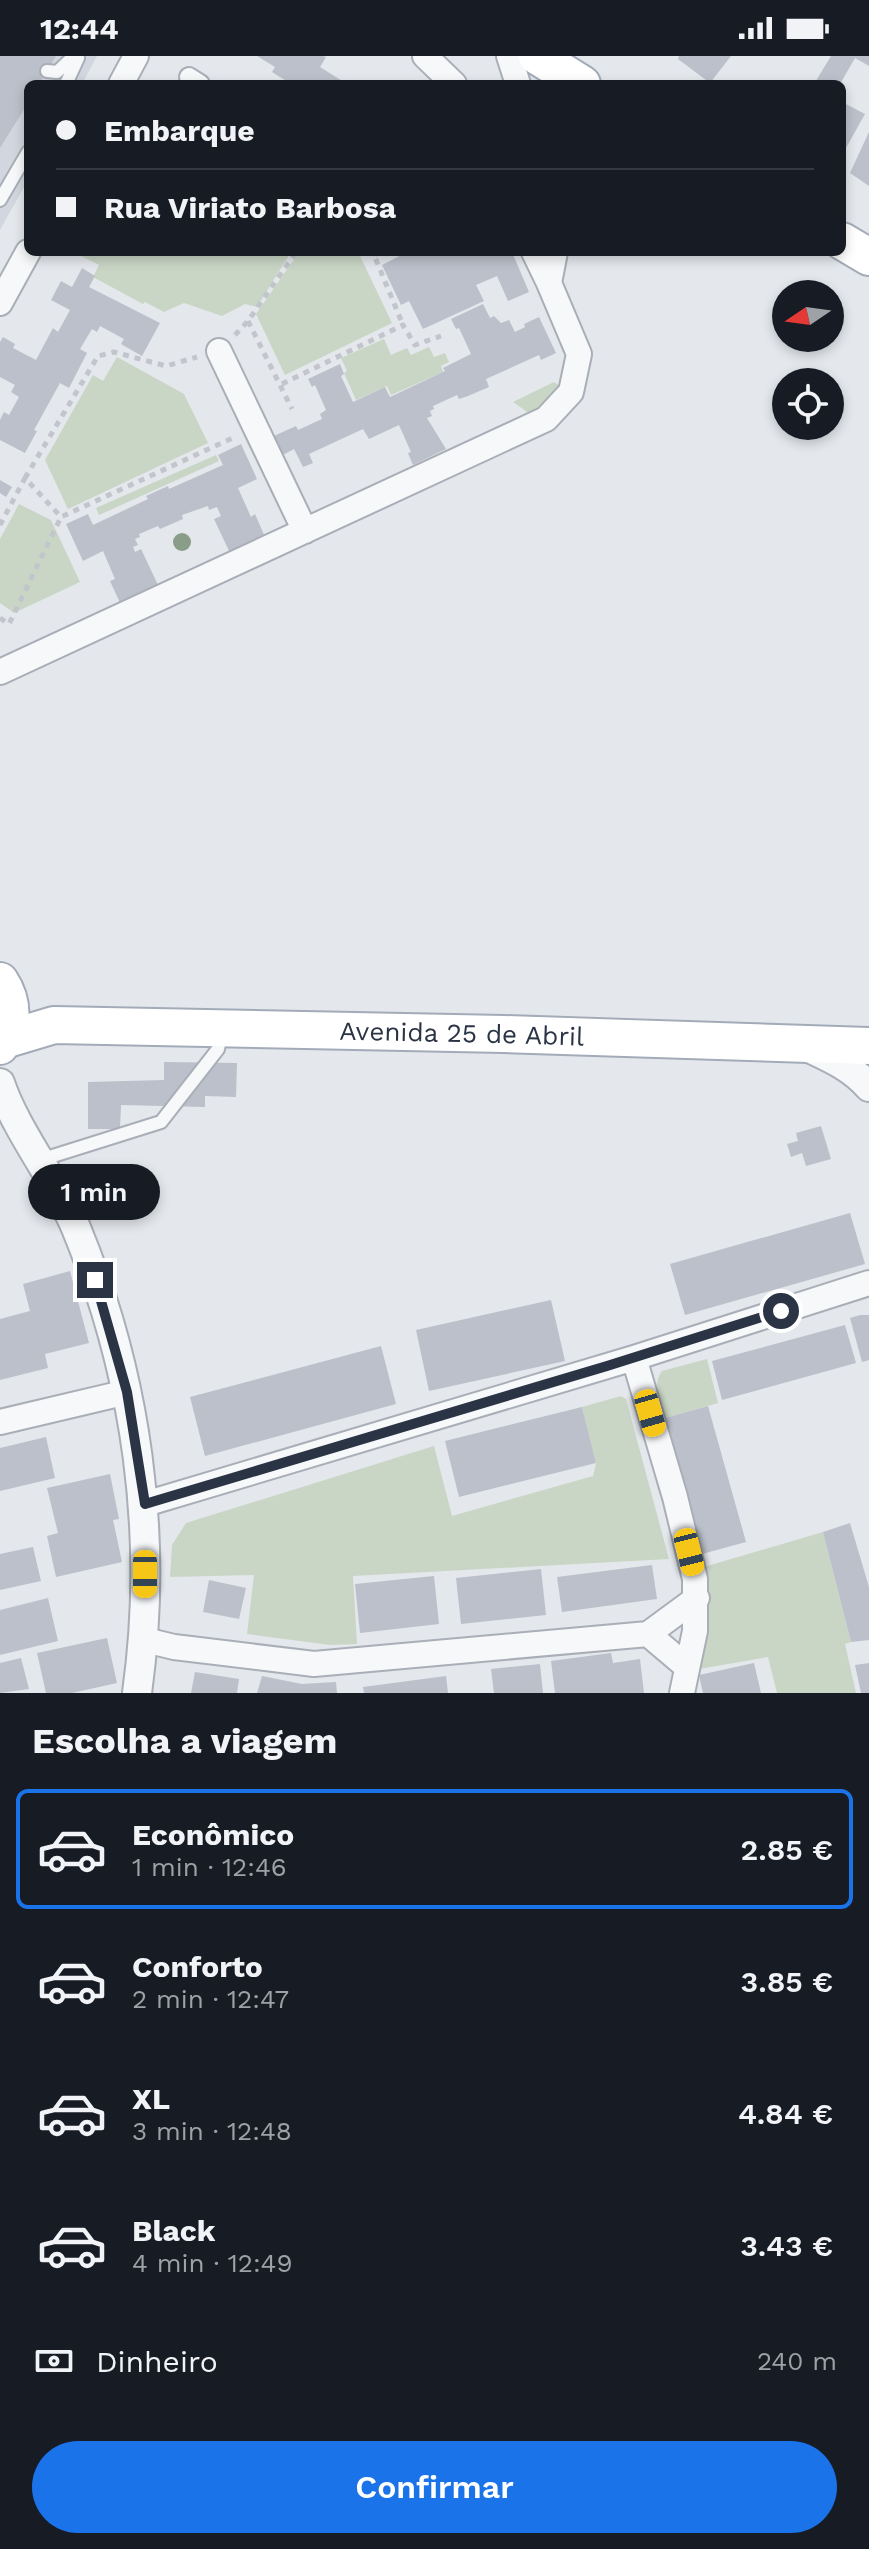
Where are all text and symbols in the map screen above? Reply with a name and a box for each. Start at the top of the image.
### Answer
text: 12:44 [40,11,119,46]
text: Embarque [104,113,255,148]
text: Rua Viriato Barbosa [104,190,396,225]
north arrow [772,280,844,352]
map controls [772,280,844,440]
button: locate [772,368,844,440]
street label: Avenida 25 de Abril [339,1016,584,1052]
callout: 1 min [29,1164,161,1220]
text: 1 min [61,1177,127,1207]
route end [77,1262,113,1298]
route start [763,1293,799,1329]
car [632,1387,668,1439]
car [672,1526,706,1578]
car [133,1550,157,1598]
text: Escolha a viagem [32,1720,337,1762]
icon: car [36,1813,108,1885]
text: Econômico [132,1817,294,1852]
text: 2.85 € [740,1832,833,1867]
text: 1 min · 12:46 [132,1852,287,1882]
icon: car [36,1945,108,2017]
text: Conforto [132,1949,263,1984]
text: 3.85 € [741,1964,833,1999]
text: 2 min · 12:47 [132,1984,289,2014]
icon: car [36,2077,108,2149]
text: XL [132,2081,170,2116]
text: 4.84 € [738,2096,833,2131]
text: 3 min · 12:48 [132,2116,292,2146]
icon: car [36,2209,108,2281]
text: Black [132,2213,216,2248]
text: 3.43 € [740,2228,833,2263]
text: 4 min · 12:49 [132,2248,293,2278]
icon: cash [32,2339,76,2383]
text: Dinheiro [96,2344,218,2379]
text: 240 m [757,2346,837,2376]
button: Confirmar [32,2441,837,2533]

